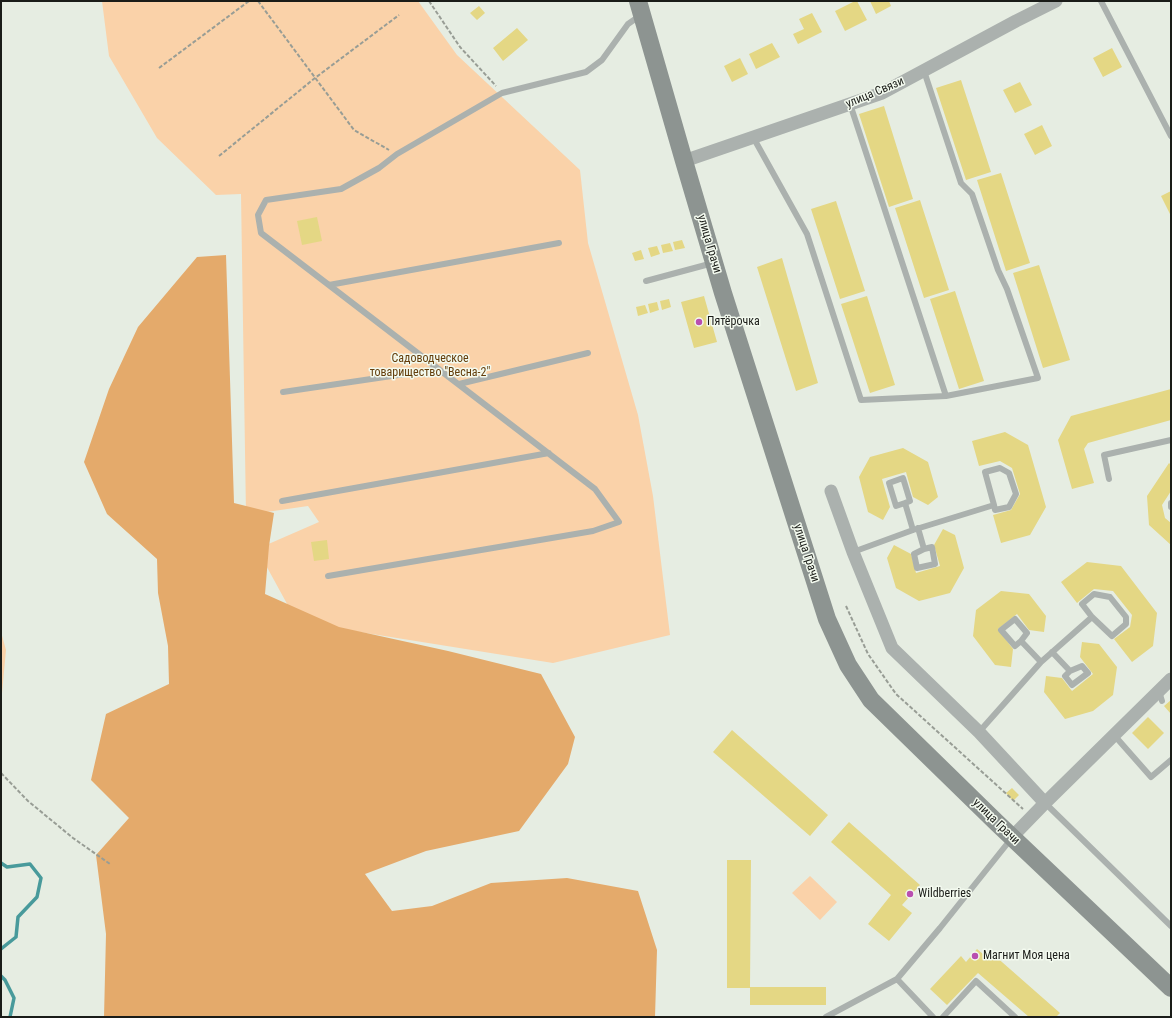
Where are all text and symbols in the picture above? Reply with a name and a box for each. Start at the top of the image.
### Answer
street label: улица Связи [844,74,906,112]
street label: улица Грачи [694,213,724,275]
place label: Пятёрочка [707,315,760,329]
marker: Пятёрочка [694,317,704,327]
park label: Садоводческое товарищество "Весна-2" [370,352,490,380]
street label: улица Грачи [790,522,822,584]
street label: улица Грачи [969,796,1023,848]
place label: Wildberries [918,887,971,901]
marker: Wildberries [905,889,915,899]
place label: Магнит Моя цена [983,949,1070,963]
marker: Магнит Моя цена [970,951,980,961]

